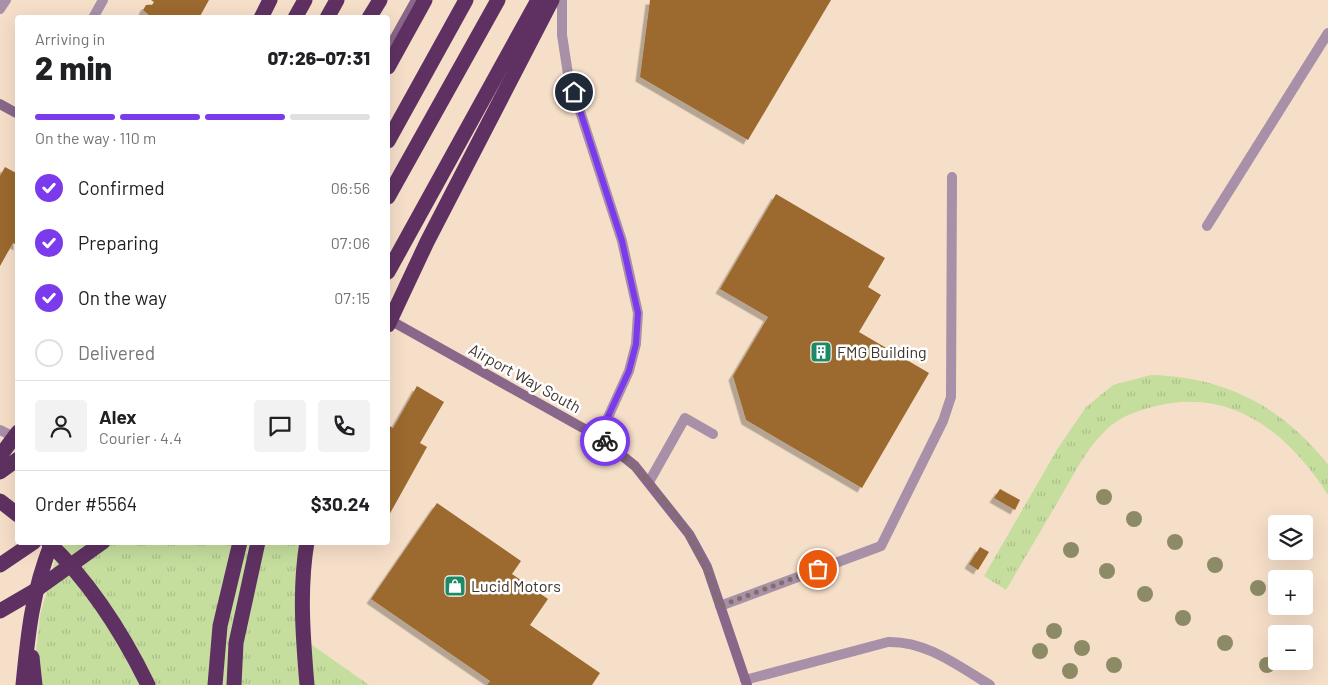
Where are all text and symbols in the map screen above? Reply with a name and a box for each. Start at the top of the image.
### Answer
text: Arriving in [35,29,105,48]
text: 07:26–07:31 [267,46,370,69]
text: 2 min [35,48,112,86]
pin [553,71,595,113]
icon: home [560,78,588,106]
text: On the way · 110 m [35,128,156,147]
icon: check [35,174,63,202]
text: Confirmed [78,176,165,199]
text: 06:56 [331,178,370,197]
icon: check [35,229,63,257]
text: Preparing [78,231,159,254]
text: 07:06 [331,233,370,252]
icon: check [35,284,63,312]
text: On the way [78,286,167,309]
text: 07:15 [334,288,370,307]
street label: Airport Way South [466,339,585,416]
building icon: FMG Building [809,340,833,364]
text: Delivered [78,341,155,364]
place label: FMG Building [837,342,927,361]
button: person [35,400,87,452]
button: chat [254,400,306,452]
button: phone [318,400,370,452]
text: Alex [99,405,137,428]
courier [580,416,630,466]
icon: bike [591,427,619,455]
text: Courier · 4.4 [99,428,182,447]
text: Order #5564 [35,492,137,515]
text: $30.24 [311,492,370,515]
map controls [1268,515,1313,670]
button: layers [1268,515,1313,560]
pin [797,548,839,590]
icon: bag [804,555,832,583]
button: + [1268,570,1313,615]
shop icon: Lucid Motors [443,574,467,598]
place label: Lucid Motors [471,576,561,595]
button: − [1268,625,1313,670]

